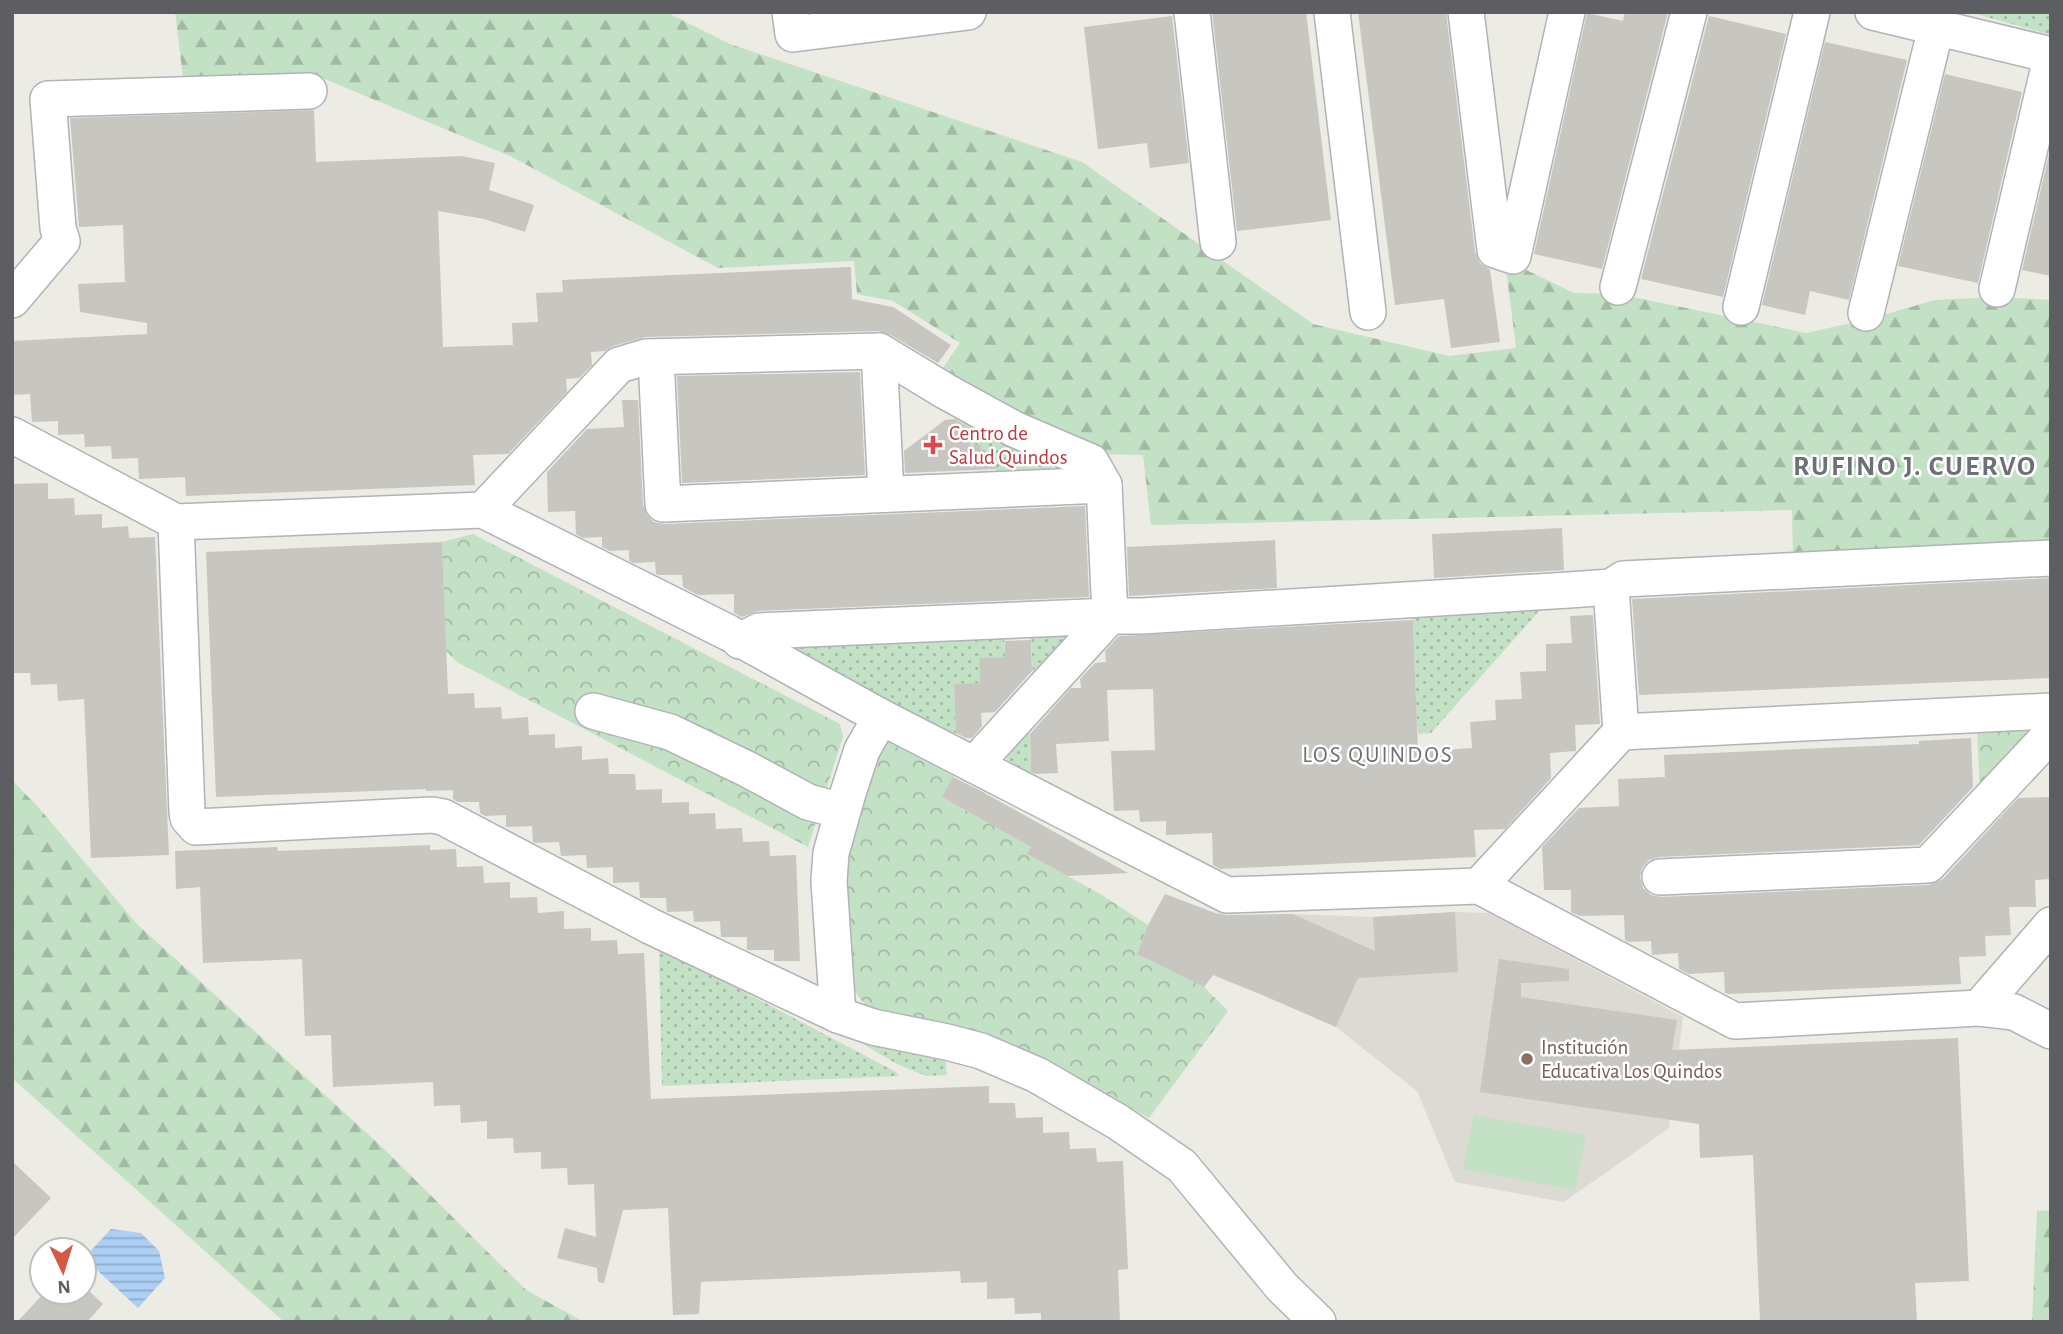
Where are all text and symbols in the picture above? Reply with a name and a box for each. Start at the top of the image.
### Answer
place label: Centro de Salud Quindos [949,423,1067,468]
marker: Centro de Salud Quindos [923,435,943,455]
district label: RUFINO J. CUERVO [1793,453,2037,481]
district label: LOS QUINDOS [1302,744,1454,767]
place label: Institución Educativa Los Quindos [1541,1037,1722,1082]
marker: Institución Educativa Los Quindos [1519,1051,1535,1067]
north arrow [28,1236,98,1306]
text: N [57,1277,71,1296]

